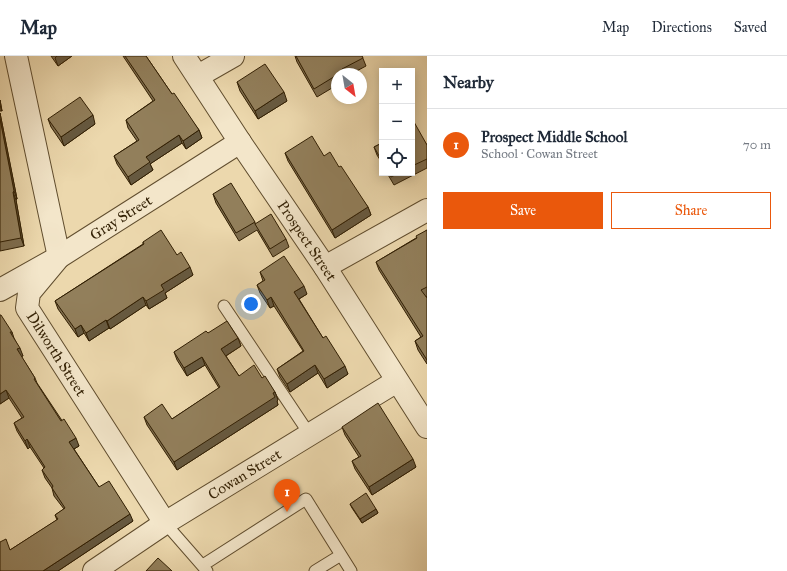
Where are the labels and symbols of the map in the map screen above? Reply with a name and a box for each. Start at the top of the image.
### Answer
north arrow [331,68,367,104]
street label: Gray Street [86,191,156,244]
street label: Prospect Street [273,197,341,285]
your location [241,294,261,314]
street label: Dilworth Street [23,308,91,400]
street label: Cowan Street [205,445,285,504]
pin: 1 [274,479,300,512]

